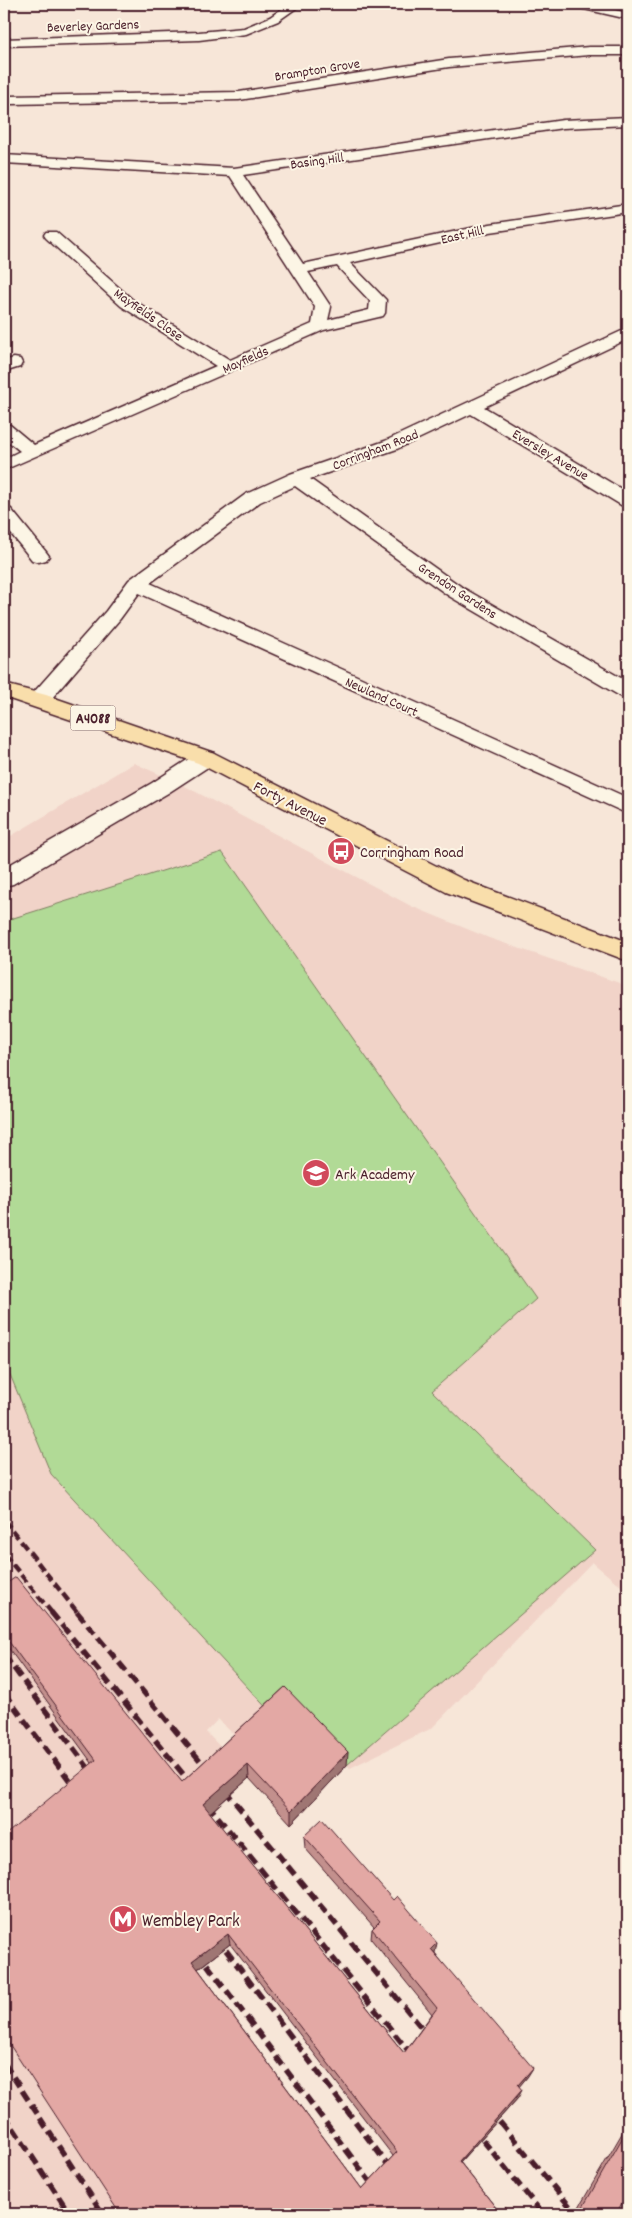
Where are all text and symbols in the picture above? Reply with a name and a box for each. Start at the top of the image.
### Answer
street label: Beverley Gardens [47,15,140,39]
street label: Brampton Grove [273,54,361,88]
street label: Basing Hill [289,148,346,176]
street label: East Hill [439,221,487,251]
street label: Mayfields Close [109,284,187,347]
street label: Mayfields [219,342,272,380]
street label: Corringham Road [330,425,422,476]
street label: Eversley Avenue [508,425,592,486]
street label: Grendon Gardens [413,558,501,625]
street label: Newland Court [342,673,421,723]
road number: A4088 [70,706,116,730]
street label: Forty Avenue [249,776,331,833]
bus stop icon: Corringham Road [326,836,356,866]
place label: Corringham Road [360,842,464,865]
school or university icon: Ark Academy [301,1158,331,1188]
place label: Ark Academy [335,1164,415,1187]
metro station icon: Wembley Park [108,1904,138,1934]
place label: Wembley Park [142,1909,240,1936]

